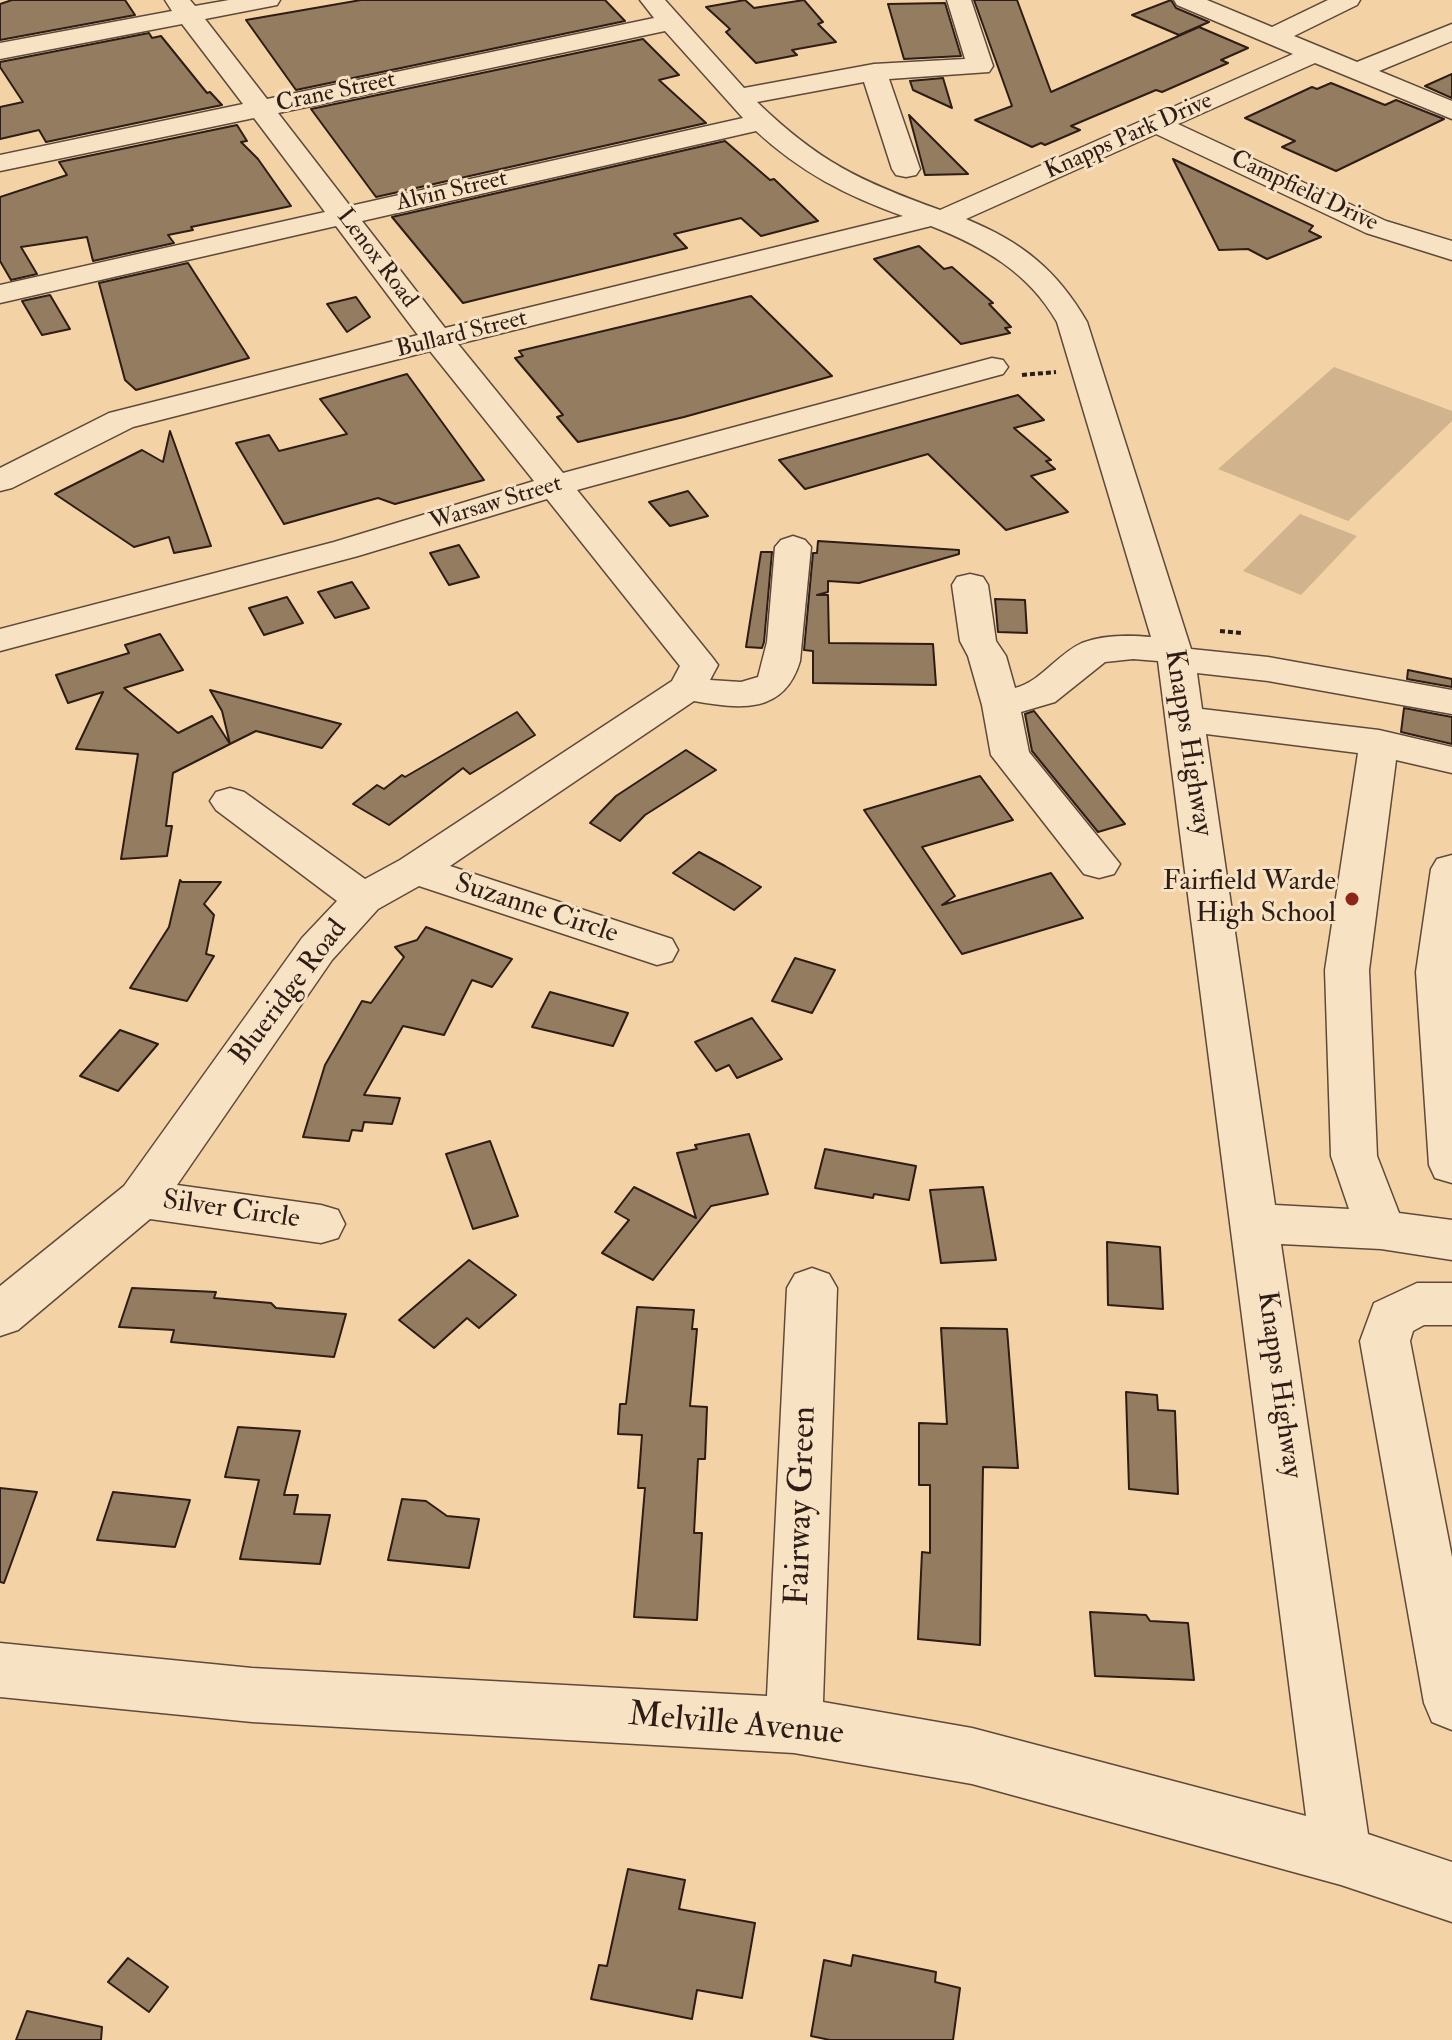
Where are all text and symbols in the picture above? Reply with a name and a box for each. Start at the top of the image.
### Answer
street label: Crane Street [274,66,398,120]
street label: Knapps Park Drive [1041,87,1217,187]
street label: Campfield Drive [1226,145,1382,239]
street label: Alvin Street [394,165,510,219]
street label: Lenox Road [329,204,423,314]
street label: Bullard Street [394,305,530,365]
street label: Warsaw Street [426,470,566,538]
street label: Knapps Highway [1156,647,1218,839]
place label: Fairfield Warde High School [1163,866,1336,932]
street label: Suzanne Circle [450,868,622,952]
marker: Fairfield Warde High School [1343,890,1361,908]
street label: Blueridge Road [225,914,355,1072]
street label: Silver Circle [160,1185,302,1237]
street label: Knapps Highway [1248,1289,1308,1481]
street label: Fairway Green [779,1405,827,1607]
street label: Melville Avenue [627,1696,845,1756]

